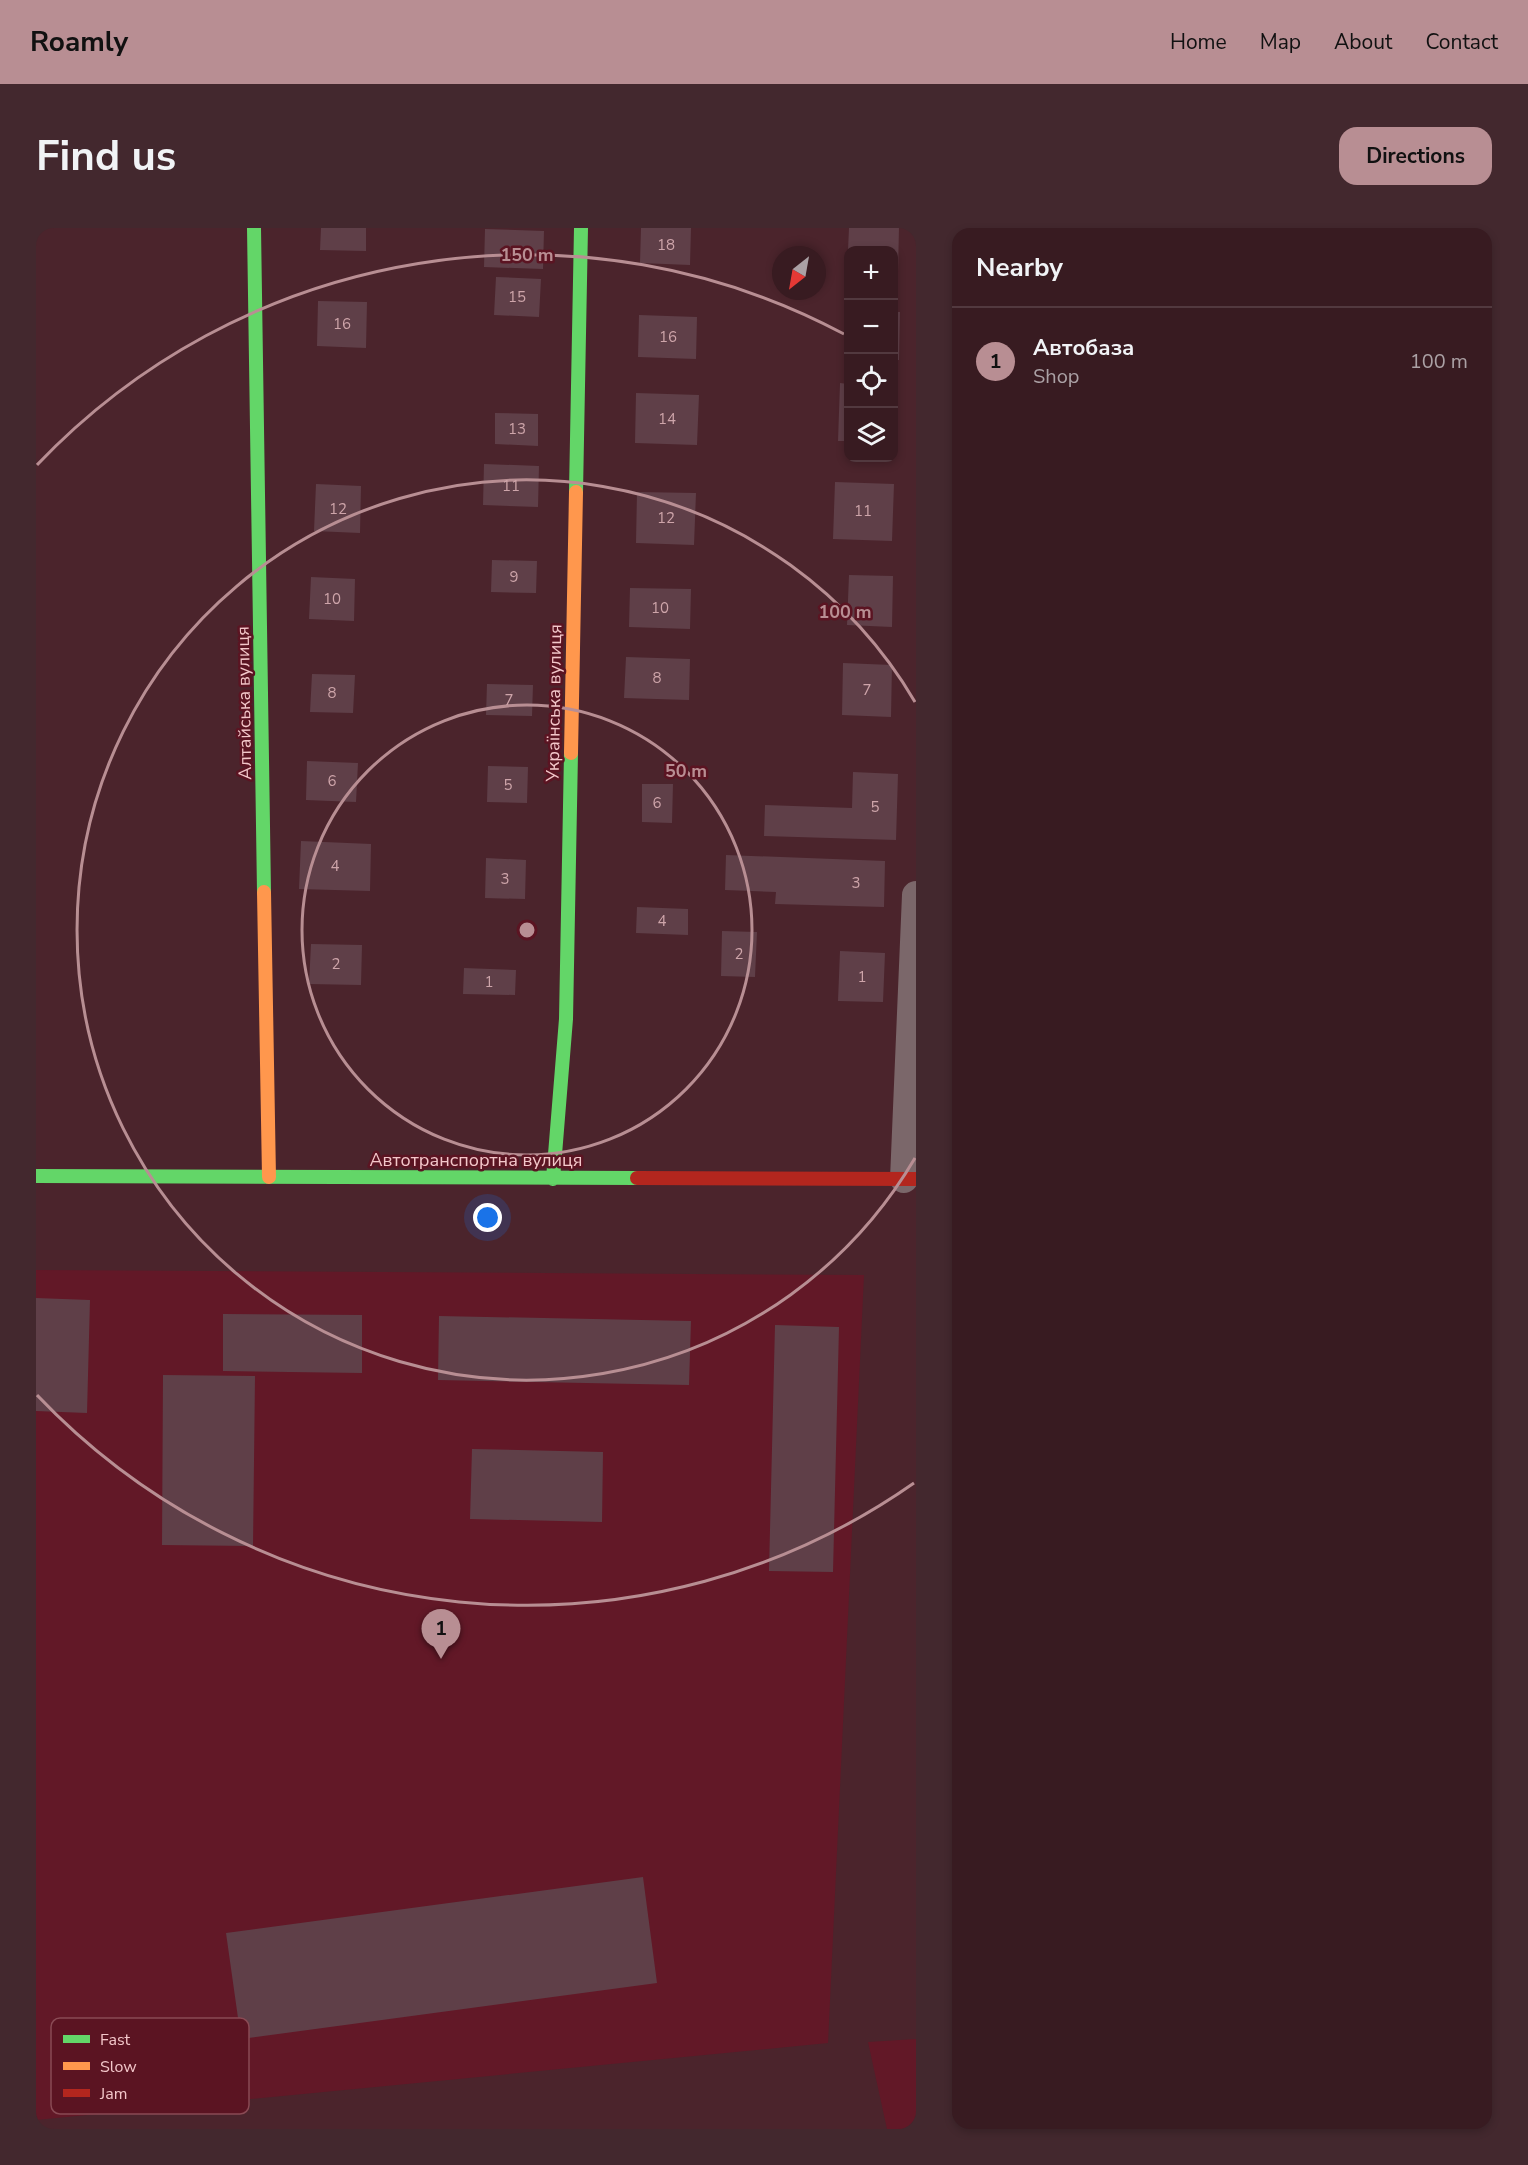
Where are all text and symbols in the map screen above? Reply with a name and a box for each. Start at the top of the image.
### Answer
text: Roamly [30,23,128,61]
text: Home [1170,28,1227,56]
text: Map [1260,28,1301,56]
text: About [1334,28,1392,56]
text: Contact [1425,28,1498,56]
button: Directions [1339,127,1492,185]
text: Find us [36,128,176,185]
house number: 18 [657,235,675,255]
text: 150 m [500,243,554,267]
north arrow [772,246,826,300]
map controls [844,246,898,462]
button: + [844,246,898,300]
text: Nearby [976,250,1063,285]
house number: 15 [508,287,526,307]
button: − [844,300,898,354]
house number: 16 [333,314,351,334]
house number: 16 [659,327,677,347]
text: Автобаза [1033,333,1134,363]
text: 1 [990,348,1002,375]
text: 100 m [1410,348,1468,375]
button: locate [844,354,898,408]
text: Shop [1033,363,1079,390]
button: layers [844,408,898,462]
house number: 14 [658,409,676,429]
house number: 13 [508,419,526,439]
house number: 11 [502,476,520,496]
house number: 12 [329,499,347,519]
house number: 11 [854,501,872,521]
house number: 12 [657,508,675,528]
house number: 9 [509,567,519,587]
house number: 10 [323,589,341,609]
house number: 10 [651,598,669,618]
text: 100 m [818,600,872,624]
street label: Українська вулиця [541,624,567,783]
street label: Алтайська вулиця [231,626,257,780]
house number: 8 [652,668,662,688]
house number: 7 [862,680,872,700]
house number: 8 [327,683,337,703]
house number: 7 [504,690,514,710]
text: 50 m [665,759,707,783]
house number: 6 [327,771,337,791]
house number: 5 [503,775,513,795]
house number: 6 [652,793,662,813]
house number: 5 [870,797,880,817]
house number: 4 [330,856,340,876]
house number: 3 [500,869,510,889]
house number: 3 [851,873,861,893]
house number: 4 [657,911,667,931]
centre of rings [517,920,537,940]
house number: 2 [734,944,744,964]
house number: 2 [331,954,341,974]
house number: 1 [857,967,867,987]
house number: 1 [484,972,494,992]
street label: Автотранспортна вулиця [369,1148,583,1172]
your location [473,1203,502,1232]
pin: 1 [422,1610,460,1659]
legend [51,2018,249,2114]
text: Fast [100,2029,131,2051]
text: Slow [100,2056,137,2078]
text: Jam [99,2083,127,2105]

